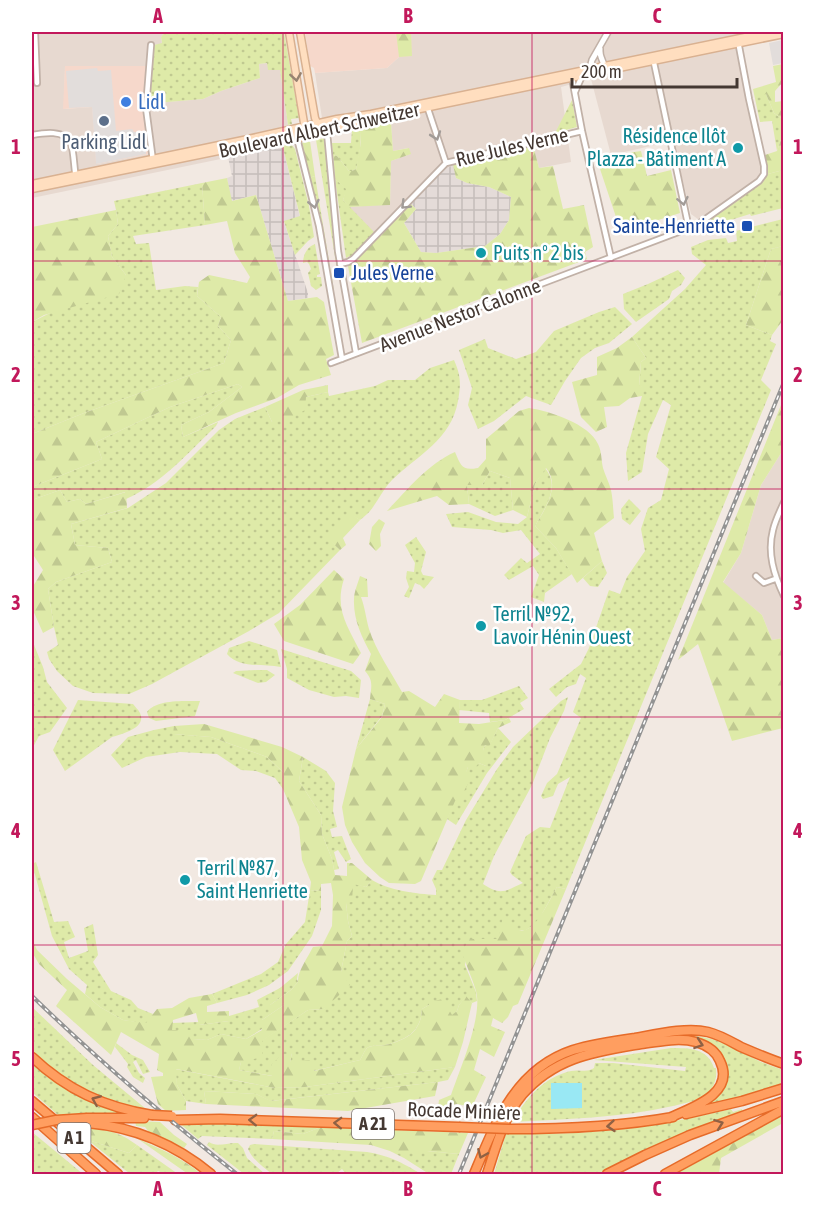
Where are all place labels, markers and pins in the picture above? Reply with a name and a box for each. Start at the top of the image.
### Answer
place label: Lidl [138,90,166,113]
marker: Lidl [119,95,133,109]
marker: Parking Lidl [97,114,111,128]
place label: Résidence Ilôt Plazza - Bâtiment A [587,124,726,170]
place label: Parking Lidl [61,130,147,153]
marker: Résidence Ilôt Plazza - Bâtiment A [731,141,745,155]
place label: Sainte-Henriette [613,214,735,237]
marker: Sainte-Henriette [740,219,754,233]
place label: Puits n° 2 bis [493,241,584,264]
marker: Puits n° 2 bis [474,246,488,260]
place label: Jules Verne [351,261,434,284]
marker: Jules Verne [332,266,346,280]
place label: Terril №92, Lavoir Hénin Ouest [493,602,632,648]
marker: Terril №92, Lavoir Hénin Ouest [474,619,488,633]
place label: Terril №87, Saint Henriette [197,856,308,902]
marker: Terril №87, Saint Henriette [178,873,192,887]

